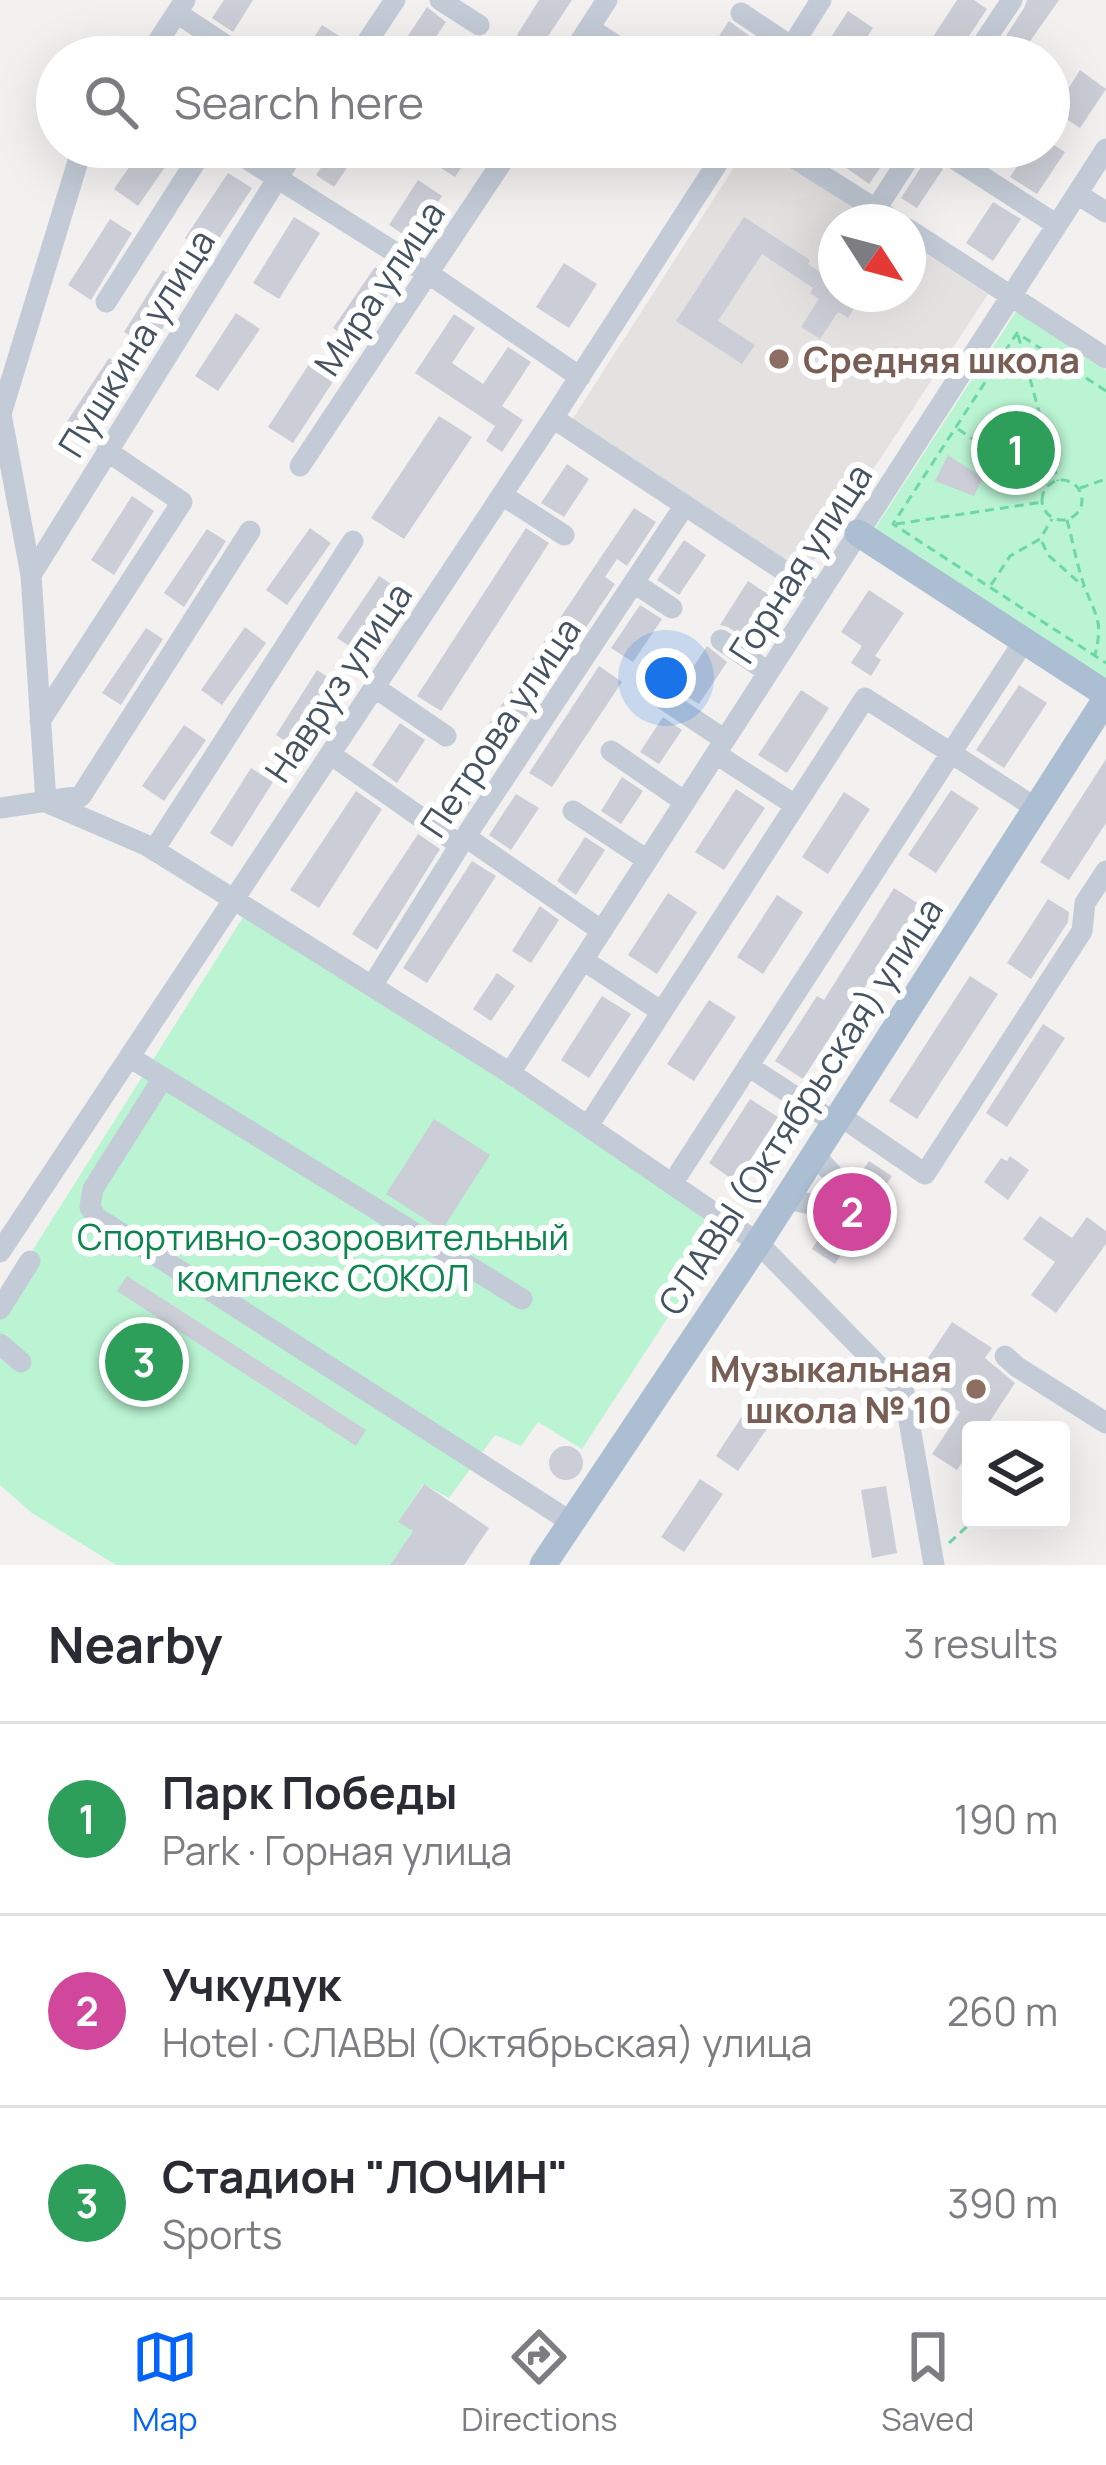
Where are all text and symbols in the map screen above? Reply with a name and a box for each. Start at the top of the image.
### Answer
search box [36,36,1070,168]
icon: search [78,69,144,135]
text: Search here [174,71,424,133]
street label: Мира улица [303,191,455,385]
north arrow [818,204,926,312]
street label: Пушкина улица [46,220,226,466]
place label: Средняя школа [803,335,1080,384]
marker: Средняя школа [766,346,792,372]
pin: 1 [977,405,1055,495]
street label: Горная улица [717,454,883,672]
street label: Навруз улица [253,573,423,791]
street label: Петрова улица [408,608,592,846]
your location [636,648,696,708]
street label: СЛАВЫ (Октябрьская) улица [646,888,954,1324]
pin: 2 [813,1167,891,1257]
park label: Спортивно-озоровительный комплекс СОКОЛ [77,1212,569,1302]
pin: 3 [105,1317,183,1407]
place label: Музыкальная школа № 10 [710,1344,952,1434]
marker: Музыкальная школа № 10 [963,1376,989,1402]
map controls [962,1421,1070,1529]
button: layers [962,1421,1070,1529]
text: Nearby [48,1609,223,1678]
text: 3 results [903,1616,1058,1670]
text: Парк Победы [162,1761,458,1823]
text: 1 [78,1792,96,1846]
text: 190 m [954,1792,1058,1846]
text: Park · Горная улица [162,1823,512,1877]
text: Учкудук [162,1953,341,2015]
text: 2 [75,1984,99,2038]
text: 260 m [947,1984,1058,2038]
text: Hotel · СЛАВЫ (Октябрьская) улица [162,2015,812,2069]
text: Стадион "ЛОЧИН" [162,2145,569,2207]
text: 3 [76,2176,98,2230]
text: 390 m [948,2176,1058,2230]
text: Sports [162,2207,282,2261]
tab: Map [132,2324,198,2441]
tab: Directions [461,2324,618,2441]
tab: Saved [881,2324,974,2441]

